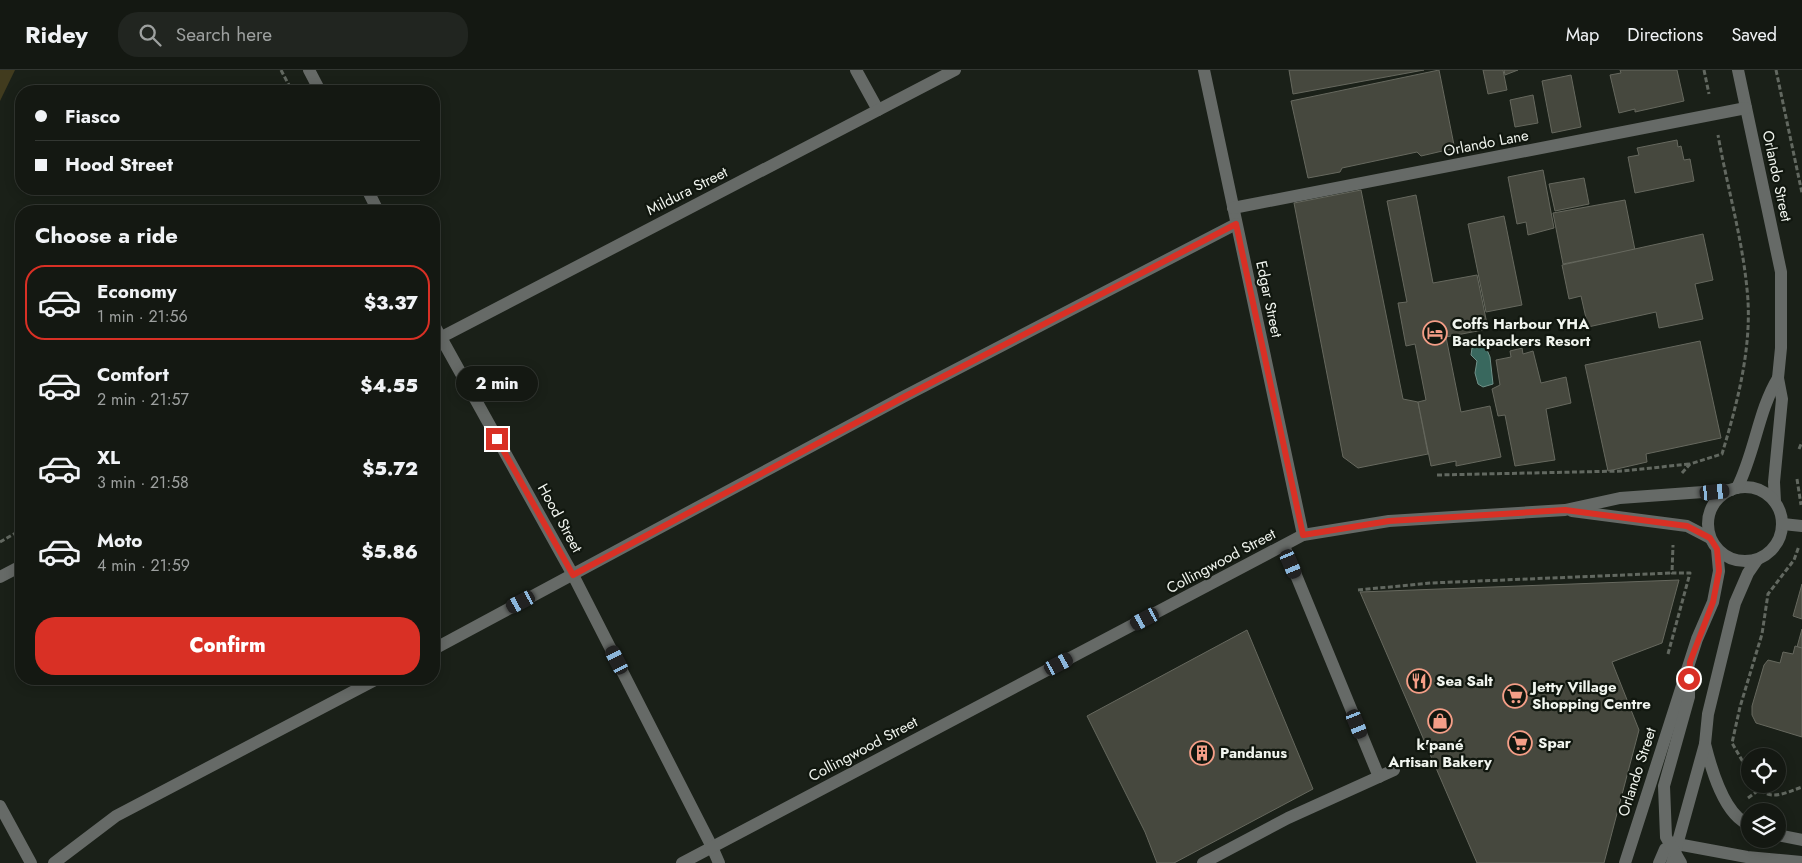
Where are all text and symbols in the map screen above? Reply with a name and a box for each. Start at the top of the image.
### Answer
search box [118,12,468,57]
text: Ridey [25,17,88,52]
icon: search [136,21,164,49]
text: Search here [176,21,272,48]
text: Map [1566,22,1599,48]
text: Directions [1627,22,1703,48]
text: Saved [1731,22,1777,48]
text: Fiasco [65,103,120,130]
street label: Orlando Lane [1442,124,1531,162]
street label: Orlando Street [1757,128,1797,224]
text: Hood Street [65,151,173,178]
street label: Mildura Street [643,161,732,221]
text: Choose a ride [35,219,178,251]
street label: Edgar Street [1250,259,1288,340]
text: Economy [97,278,177,305]
icon: car [37,280,82,325]
text: $3.37 [364,289,418,316]
text: 1 min · 21:56 [97,305,188,328]
place label: Coffs Harbour YHA Backpackers Resort [1452,313,1591,352]
hotel icon: Coffs Harbour YHA Backpackers Resort [1422,320,1448,346]
text: Comfort [97,361,169,388]
icon: car [37,363,82,408]
callout: 2 min [456,366,538,402]
text: $4.55 [360,372,418,399]
text: 2 min [476,372,518,395]
text: 2 min · 21:57 [97,388,189,411]
route end [486,428,508,450]
text: XL [97,444,120,471]
icon: car [37,446,82,491]
text: $5.72 [362,455,418,482]
text: 3 min · 21:58 [97,471,189,494]
street label: Hood Street [532,479,588,557]
car [1699,483,1730,501]
street label: Collingwood Street [1162,523,1280,599]
text: Moto [97,527,142,554]
icon: car [37,529,82,574]
text: $5.86 [361,538,418,565]
car [1278,547,1303,581]
text: 4 min · 21:59 [97,554,190,577]
car [504,588,537,616]
car [1128,605,1161,633]
button: Confirm [35,617,420,675]
car [603,643,630,677]
car [1042,650,1075,678]
restaurant icon: Sea Salt [1406,668,1432,694]
route start [1678,668,1700,690]
place label: Sea Salt [1436,670,1493,692]
place label: Jetty Village Shopping Centre [1529,676,1651,715]
supermarket icon: Jetty Village Shopping Centre [1502,683,1528,709]
car [1344,707,1369,741]
shop icon: k'pané Artisan Bakery [1427,708,1453,734]
street label: Collingwood Street [804,711,922,787]
street label: Orlando Street [1612,724,1662,819]
supermarket icon: Spar [1507,730,1533,756]
place label: Spar [1538,732,1572,754]
place label: k'pané Artisan Bakery [1387,734,1492,773]
building icon: Pandanus [1189,740,1215,766]
place label: Pandanus [1220,742,1287,764]
map controls [1741,748,1786,848]
button: locate [1741,748,1786,793]
button: layers [1741,803,1786,848]

